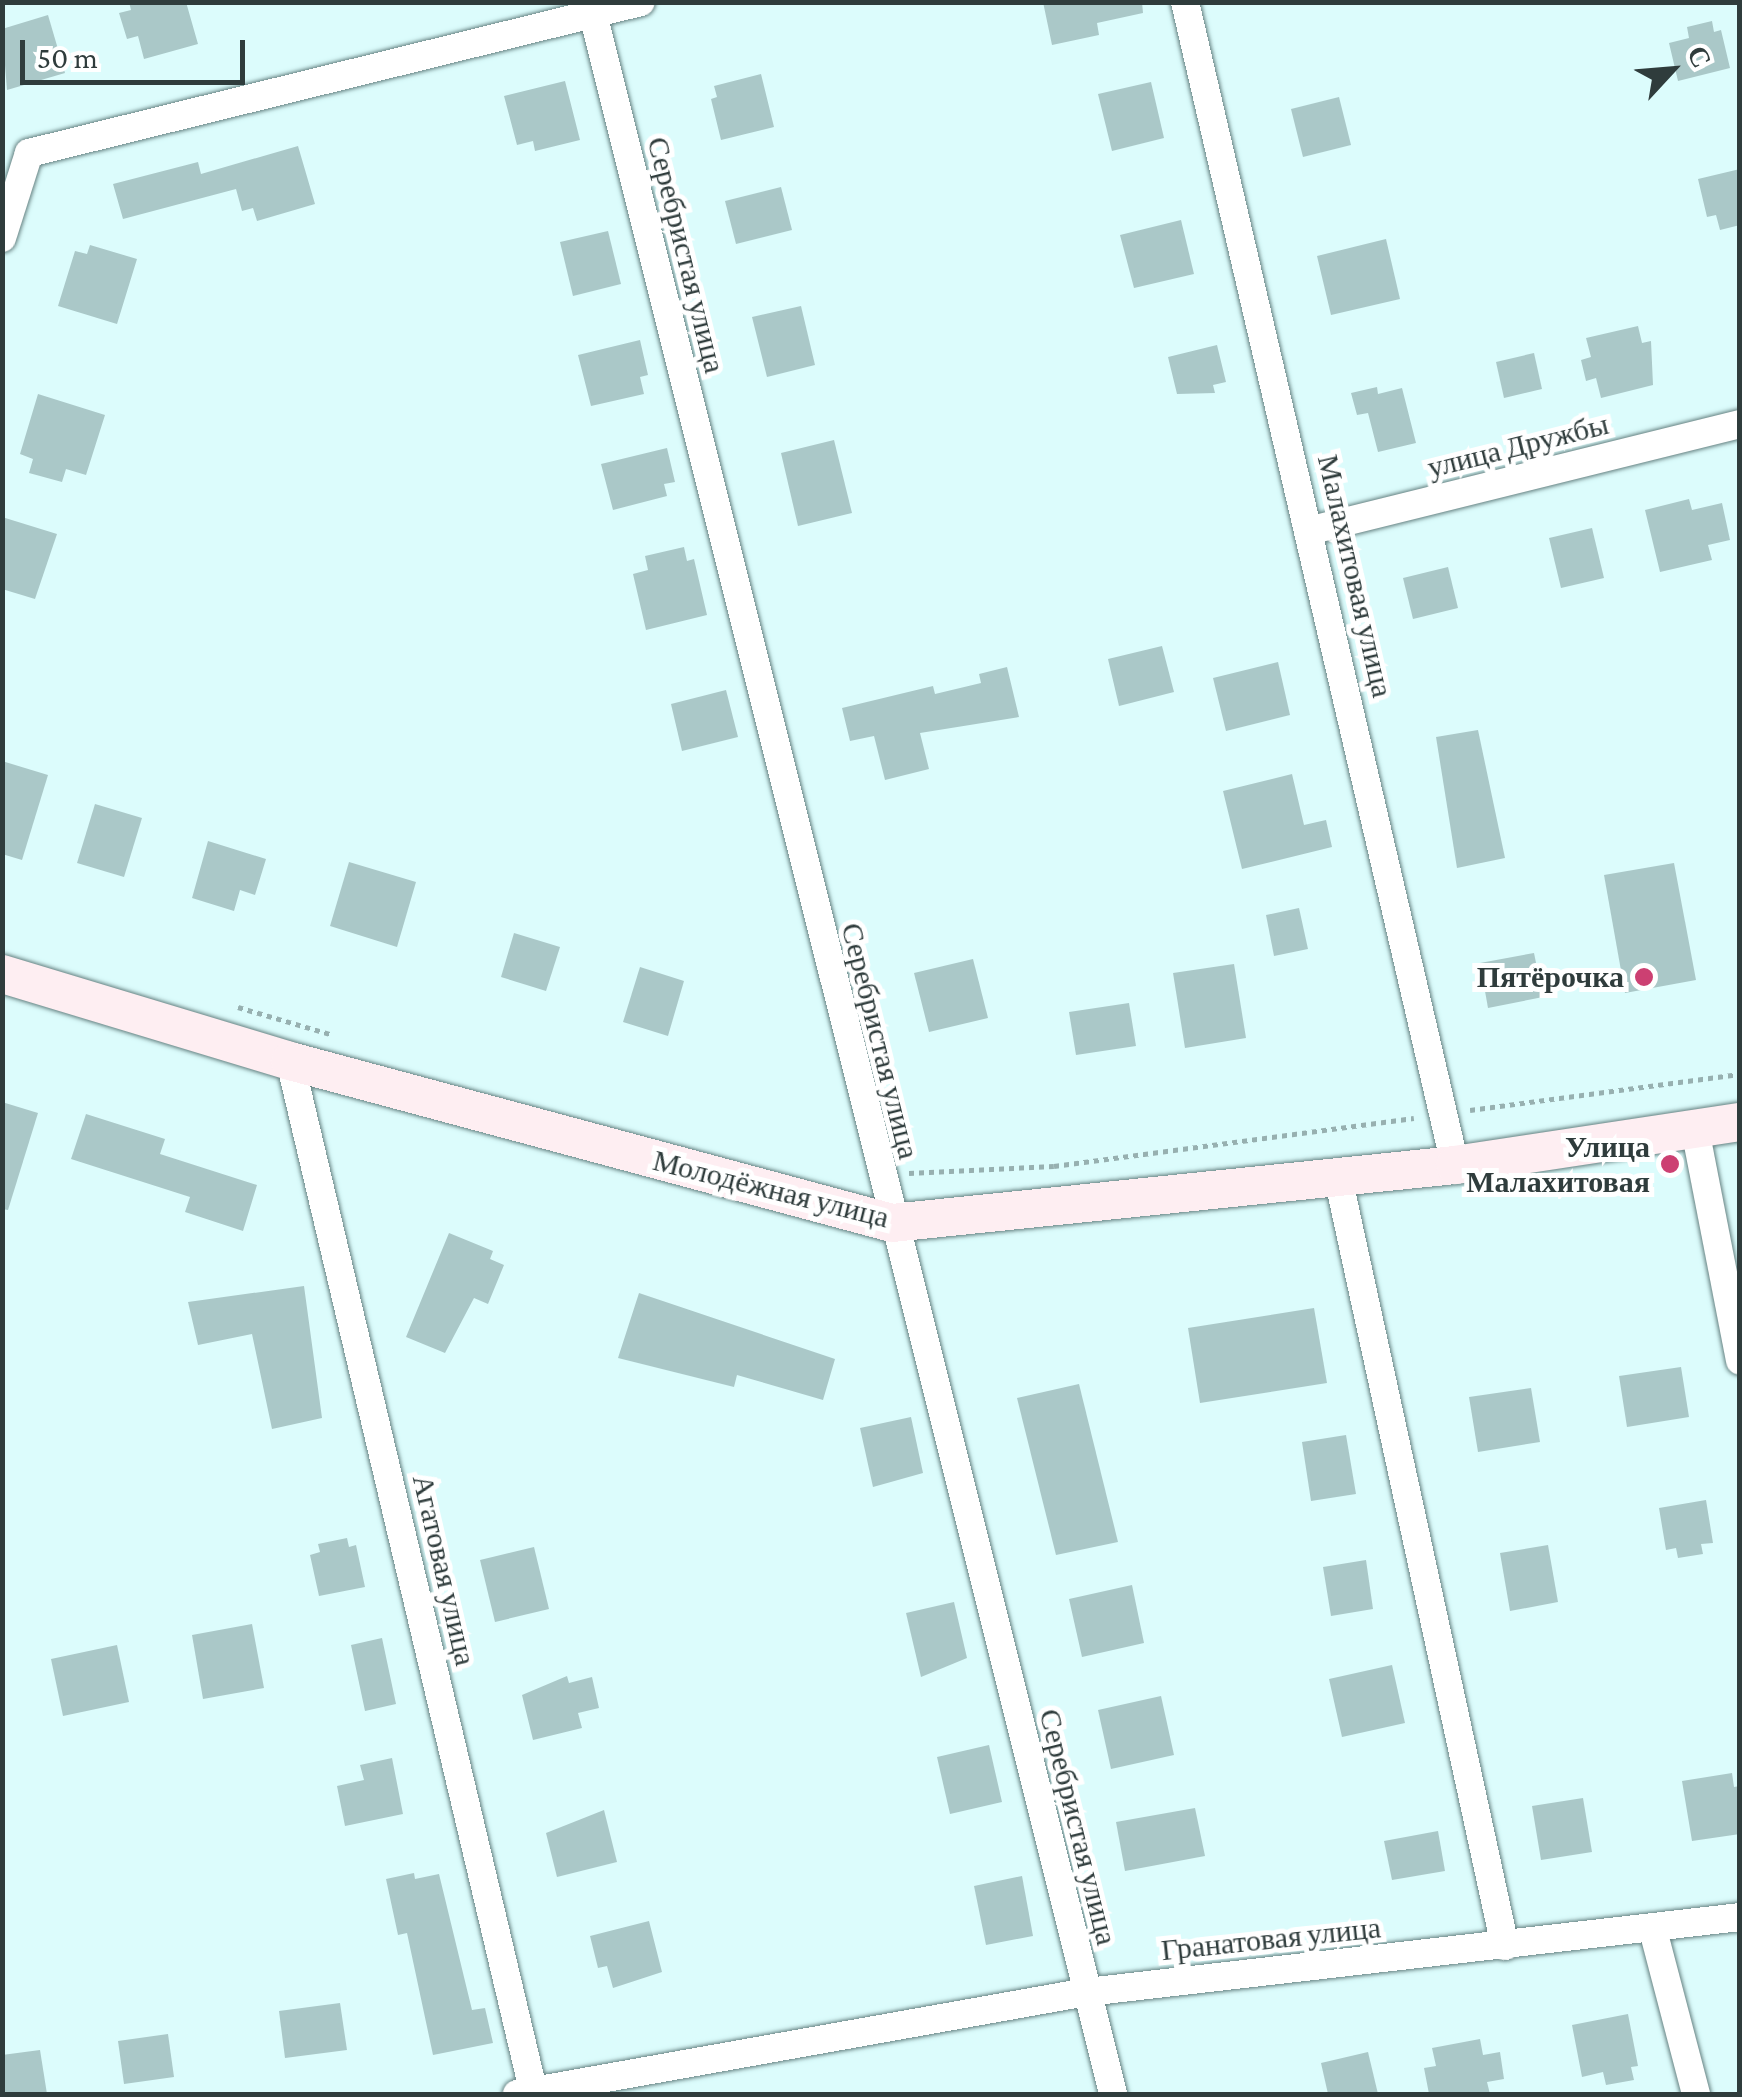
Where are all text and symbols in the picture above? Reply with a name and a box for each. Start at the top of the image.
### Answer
scale bar [25,20,250,82]
north arrow [1622,20,1722,120]
text: 50 m [37,41,98,74]
text: С [1681,41,1718,73]
street label: Серебристая улица [639,133,733,377]
street label: улица Дружбы [1424,406,1612,486]
street label: Малахитовая улица [1310,451,1400,701]
street label: Серебристая улица [833,919,927,1163]
place label: Пятёрочка [1477,959,1624,995]
marker: Пятёрочка [1633,966,1655,988]
place label: Улица Малахитовая [1466,1129,1650,1200]
street label: Молодёжная улица [649,1142,893,1236]
marker: Улица Малахитовая [1659,1153,1681,1175]
street label: Агатовая улица [405,1471,483,1669]
street label: Серебристая улица [1031,1705,1125,1949]
street label: Гранатовая улица [1159,1910,1383,1968]

